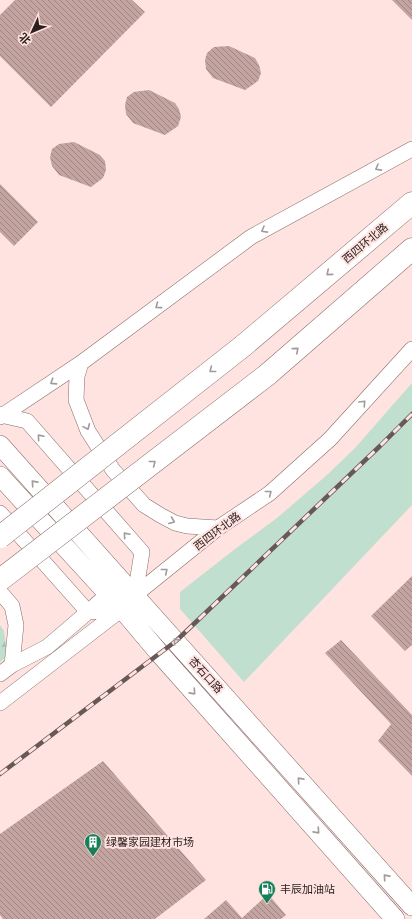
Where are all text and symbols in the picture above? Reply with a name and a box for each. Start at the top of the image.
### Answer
north arrow [12,12,52,52]
text: 北 [17,31,33,47]
one-way arrow [375,163,382,171]
street label: 西四环北路 [340,221,390,265]
one-way arrow [261,226,268,233]
one-way arrow [326,269,333,276]
one-way arrow [156,301,163,308]
one-way arrow [291,347,299,354]
one-way arrow [210,365,217,372]
one-way arrow [50,377,57,384]
one-way arrow [358,400,365,408]
one-way arrow [82,424,90,431]
one-way arrow [38,434,45,442]
one-way arrow [149,460,156,467]
one-way arrow [31,480,39,488]
one-way arrow [265,491,272,498]
street label: 西四环北路 [191,510,243,552]
one-way arrow [169,517,176,525]
one-way arrow [124,532,131,539]
one-way arrow [161,568,168,575]
one-way arrow [173,638,180,646]
street label: 杏石口路 [187,655,225,695]
one-way arrow [189,687,196,695]
one-way arrow [297,777,304,784]
one-way arrow [312,826,320,834]
building icon: 绿馨家园建材市场 [83,832,103,857]
place label: 绿馨家园建材市场 [106,836,194,848]
one-way arrow [383,874,391,882]
fuel station icon: 丰辰加油站 [257,879,277,904]
place label: 丰辰加油站 [280,883,335,895]

